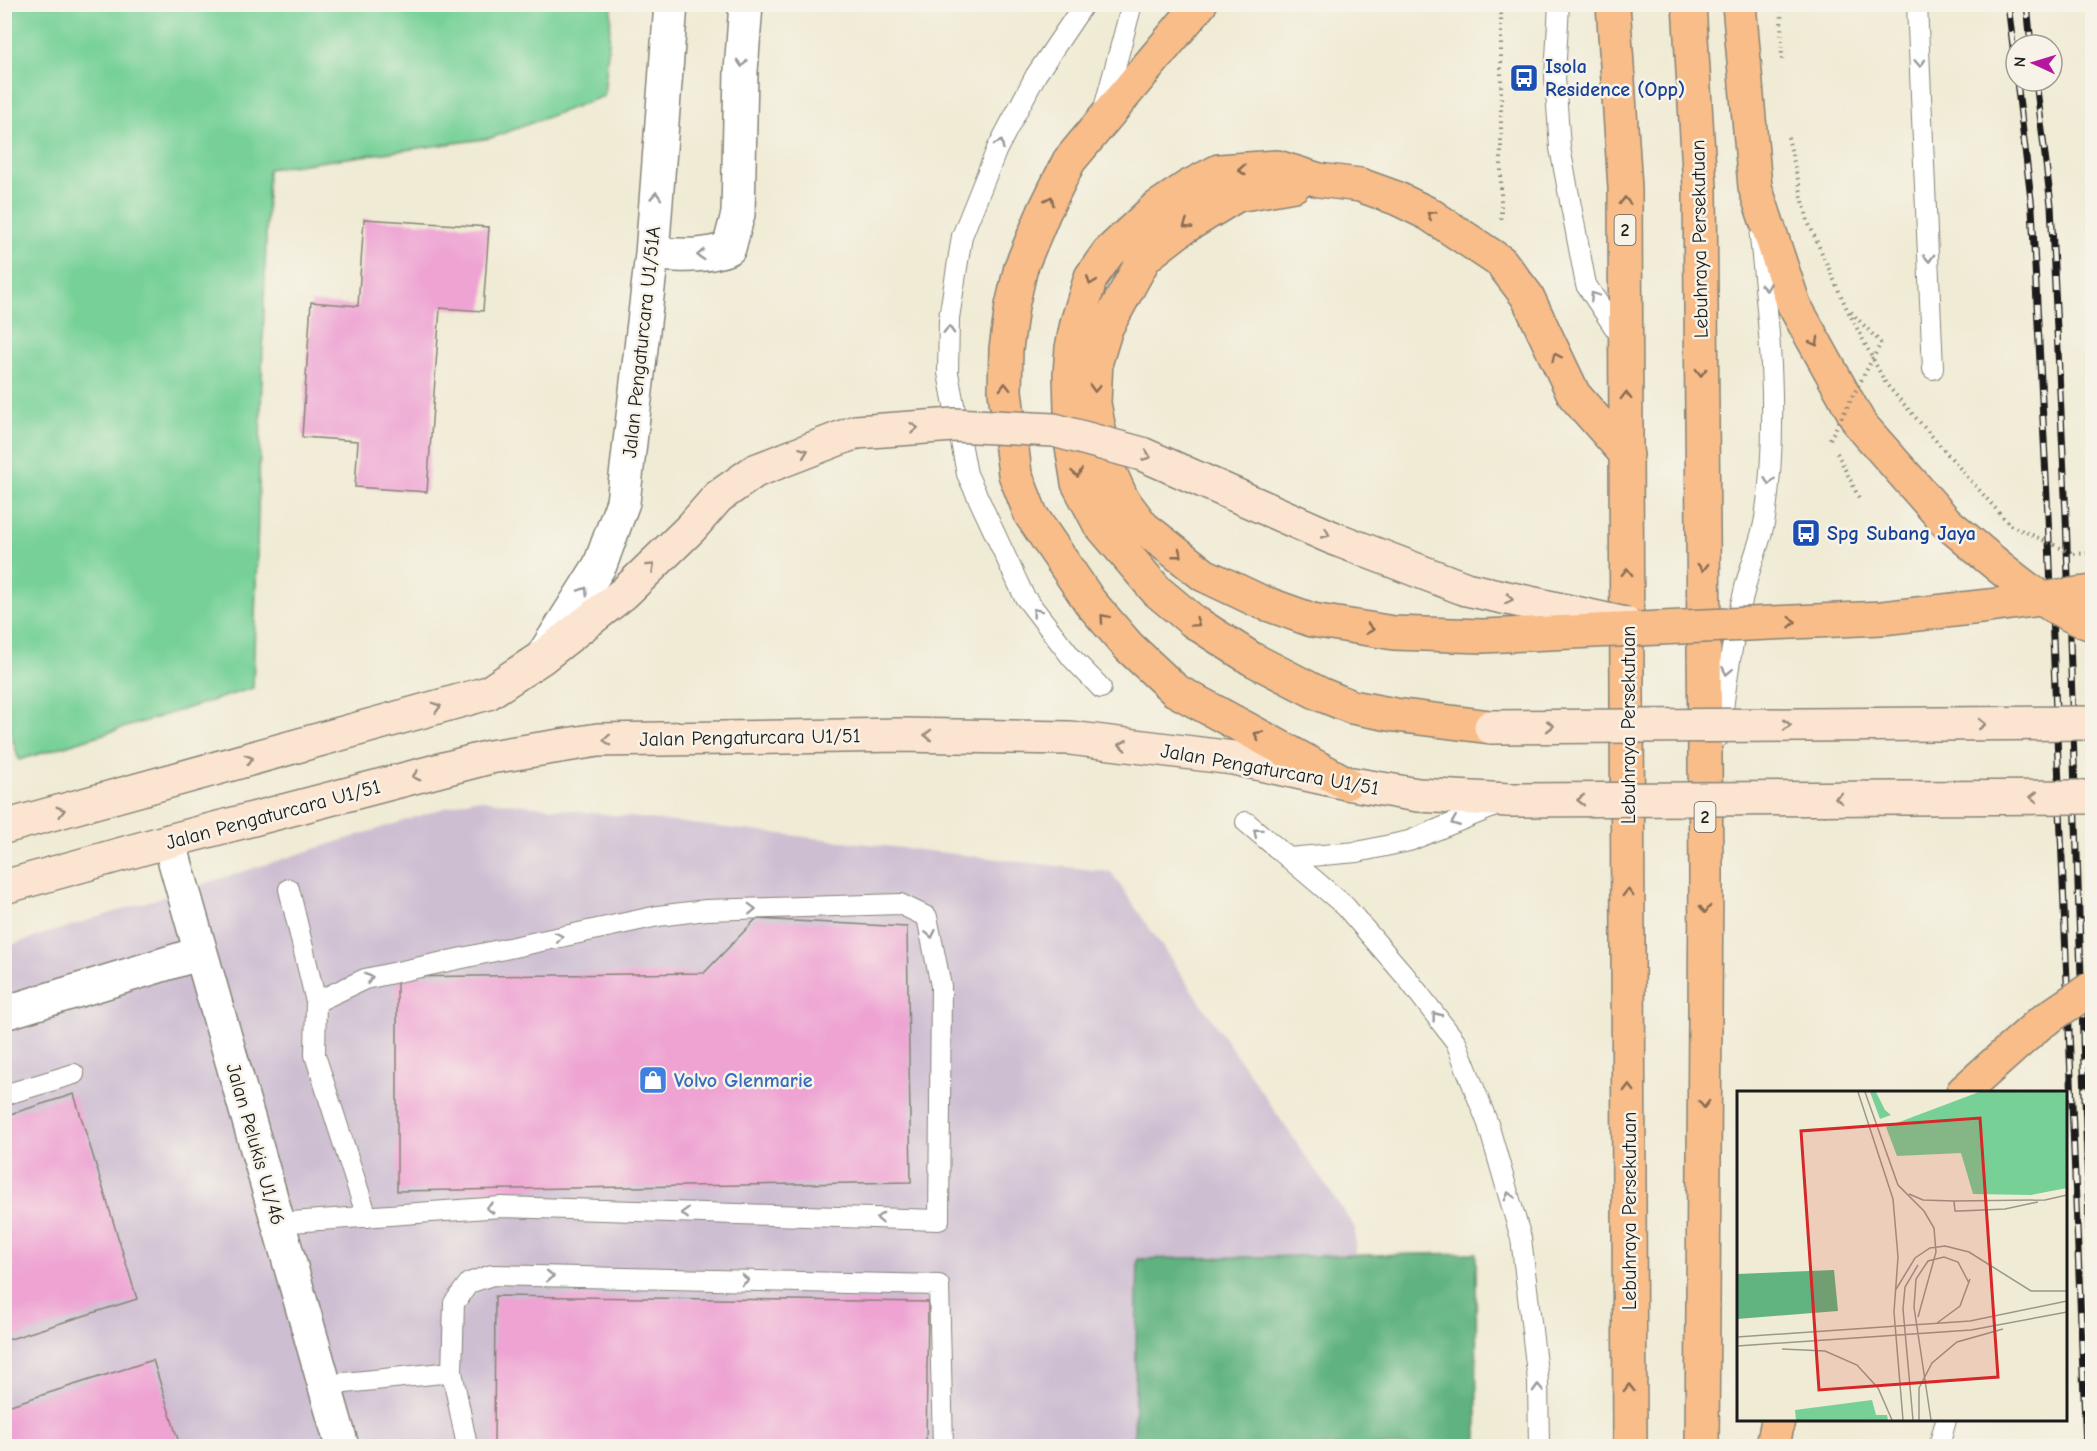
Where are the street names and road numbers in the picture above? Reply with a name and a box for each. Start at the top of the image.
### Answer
street label: Lebuhraya Persekutuan [1686,139,1713,339]
road number: 2 [1614,215,1636,245]
street label: Jalan Pengaturcara U1/51A [618,225,665,459]
street label: Lebuhraya Persekutuan [1617,626,1640,824]
street label: Jalan Pengaturcara U1/51 [639,724,861,751]
street label: Jalan Pengaturcara U1/51 [1159,739,1381,800]
street label: Jalan Pengaturcara U1/51 [163,775,383,854]
road number: 2 [1694,802,1716,832]
street label: Jalan Pelukis U1/46 [221,1061,290,1228]
street label: Lebuhraya Persekutuan [1618,1112,1641,1310]

